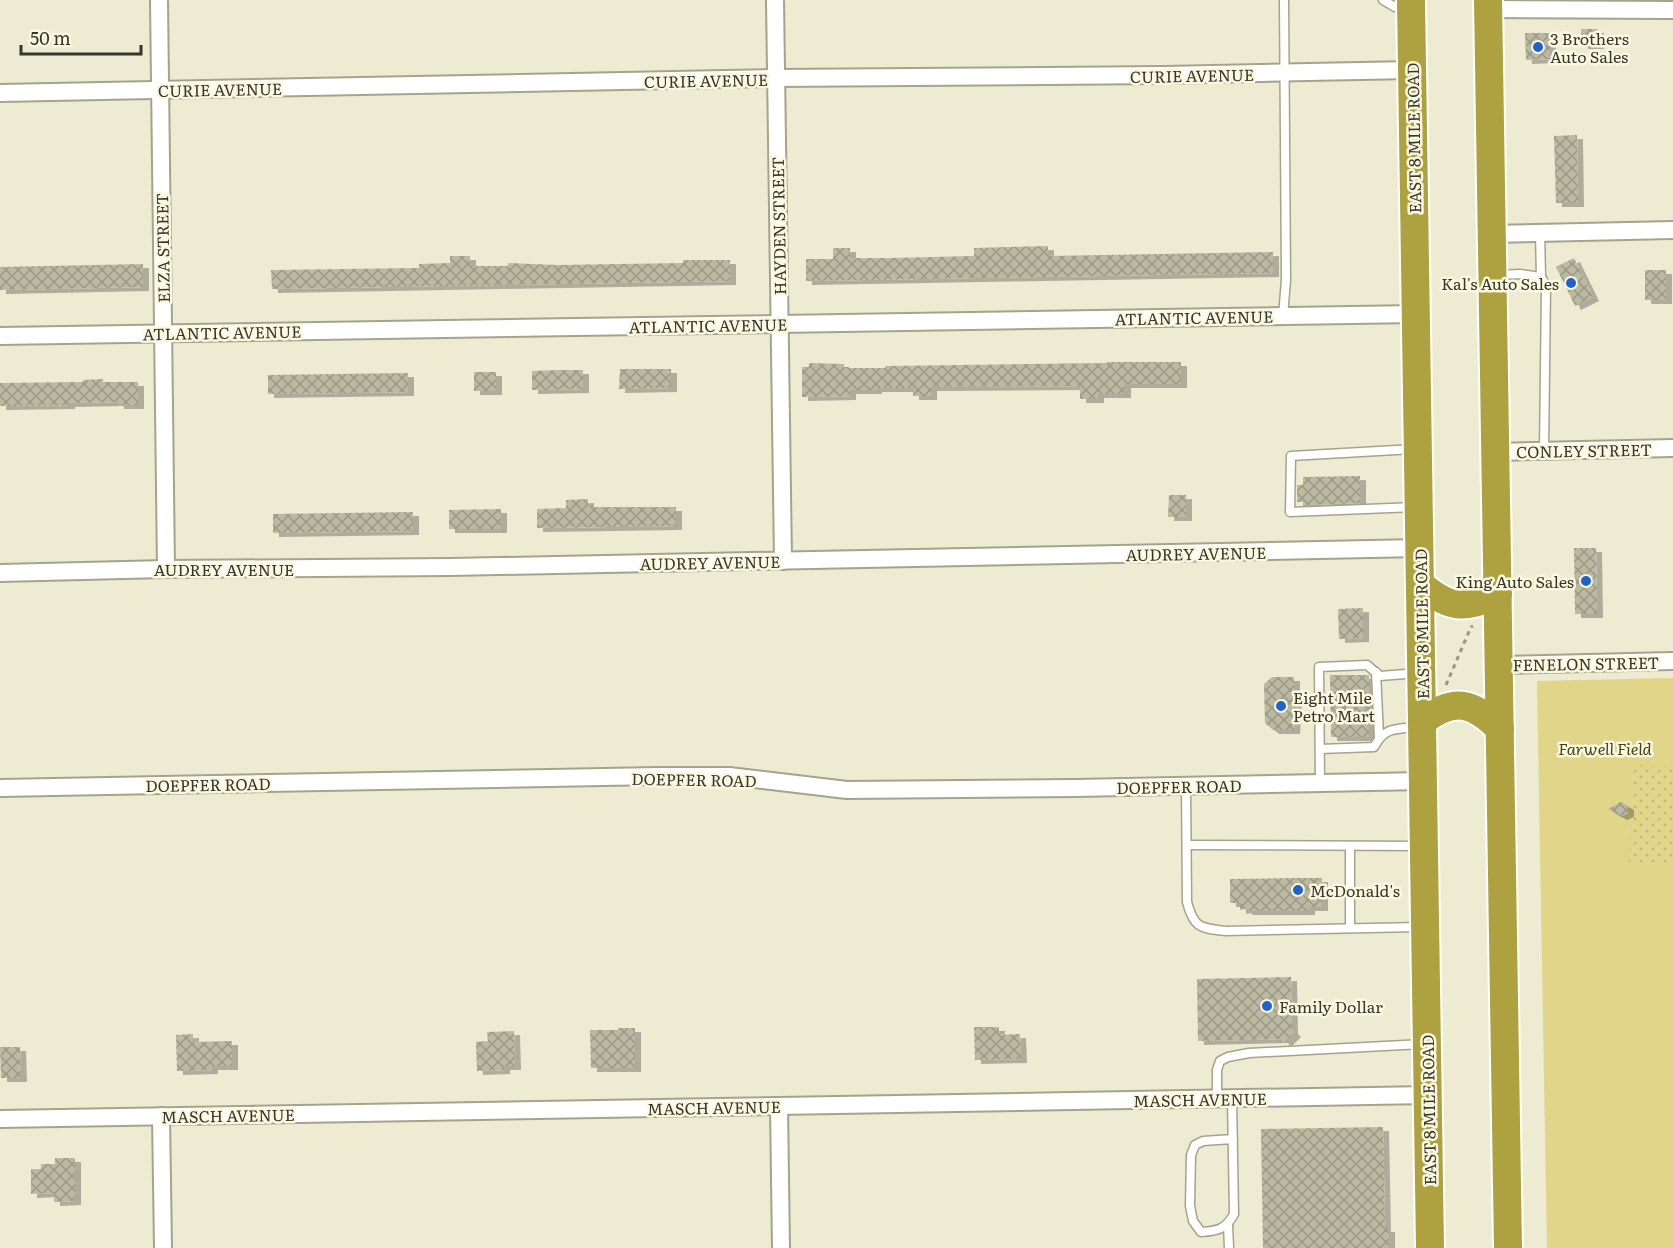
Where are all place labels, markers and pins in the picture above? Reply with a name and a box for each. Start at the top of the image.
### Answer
place label: 3 Brothers Auto Sales [1550,26,1629,68]
marker: 3 Brothers Auto Sales [1531,40,1545,54]
place label: Kal's Auto Sales [1441,271,1559,295]
marker: Kal's Auto Sales [1564,276,1578,290]
place label: King Auto Sales [1456,569,1574,593]
marker: King Auto Sales [1579,574,1593,588]
place label: Eight Mile Petro Mart [1293,685,1376,727]
marker: Eight Mile Petro Mart [1274,699,1288,713]
place label: McDonald's [1310,878,1400,902]
marker: McDonald's [1291,883,1305,897]
place label: Family Dollar [1279,994,1383,1018]
marker: Family Dollar [1260,999,1274,1013]

